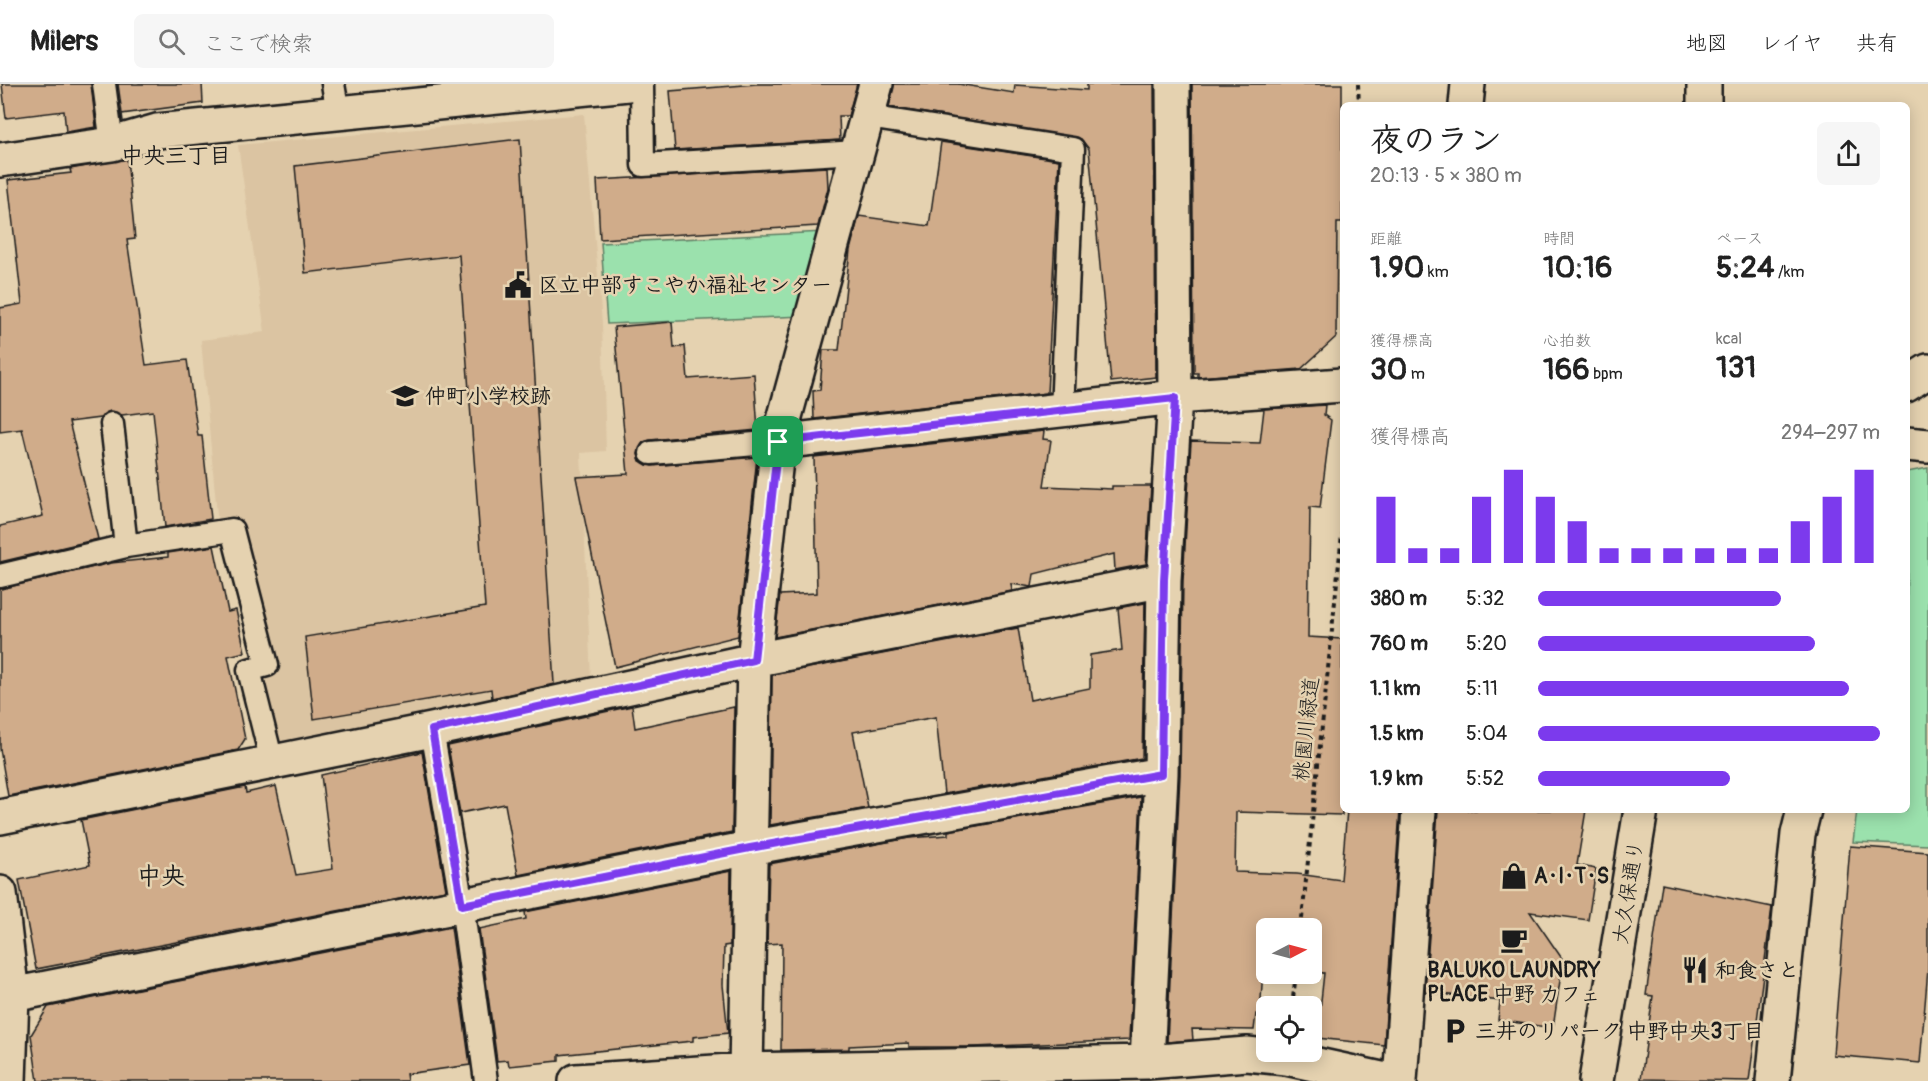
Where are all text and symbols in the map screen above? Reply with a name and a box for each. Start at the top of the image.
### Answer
search box [134,14,554,68]
text: Milers [30,24,98,59]
icon: search [155,25,188,58]
text: ここで検索 [203,30,313,58]
text: 地図 [1686,30,1728,57]
text: レイヤ [1761,30,1823,57]
text: 共有 [1856,30,1898,57]
text: 夜のラン [1370,120,1502,161]
button: share [1817,122,1880,185]
district label: 中央三丁目 [121,142,231,170]
text: 20:13 · 5 × 380 m [1370,163,1522,188]
text: 距離 [1370,229,1402,249]
text: 時間 [1543,229,1575,249]
text: ペース [1716,229,1763,249]
text: 1.90 [1370,249,1424,286]
text: 10:16 [1543,249,1612,286]
text: 5:24 [1716,249,1774,286]
text: km [1424,262,1449,282]
text: /km [1774,262,1805,282]
public building icon: 区立中部すこやか福祉センター [503,270,533,300]
place label: 区立中部すこやか福祉センター [538,272,832,299]
text: kcal [1716,329,1742,349]
text: 獲得標高 [1370,331,1434,351]
text: 心拍数 [1543,331,1591,351]
text: 131 [1716,349,1756,386]
text: 30 [1370,351,1407,388]
text: 166 [1543,351,1590,388]
text: m [1407,364,1425,384]
text: bpm [1590,364,1623,384]
school or university icon: 仲町小学校跡 [390,381,420,411]
place label: 仲町小学校跡 [425,383,551,410]
pin [752,416,803,467]
text: 294–297 m [1781,420,1880,445]
text: 獲得標高 [1370,424,1450,449]
icon: arrive [761,425,794,458]
text: 380 m [1370,586,1427,611]
text: 5:32 [1466,586,1505,611]
text: 760 m [1370,631,1428,656]
text: 5:20 [1466,631,1507,656]
street label: 桃園川緑道 [1288,675,1325,783]
text: 1.1 km [1370,676,1420,701]
text: 5:11 [1466,676,1498,701]
text: 1.5 km [1370,721,1423,746]
text: 5:04 [1466,721,1507,746]
text: 1.9 km [1370,766,1423,791]
text: 5:52 [1466,766,1504,791]
street label: 大久保通り [1607,838,1650,946]
shop icon: A･I･T･S [1499,861,1529,891]
district label: 中央 [137,862,185,891]
place label: A･I･T･S [1534,863,1609,890]
north arrow [1256,918,1322,984]
map controls [1256,918,1322,1062]
cafe icon: BALUKO LAUNDRY PLACE 中野 カフェ [1499,925,1529,955]
restaurant icon: 和食さと [1680,955,1710,985]
place label: BALUKO LAUNDRY PLACE 中野 カフェ [1427,957,1601,1008]
place label: 和食さと [1715,957,1799,984]
button: locate [1256,996,1322,1062]
parking icon: 三井のリパーク 中野中央3丁目 [1440,1016,1470,1046]
place label: 三井のリパーク 中野中央3丁目 [1475,1018,1764,1045]

